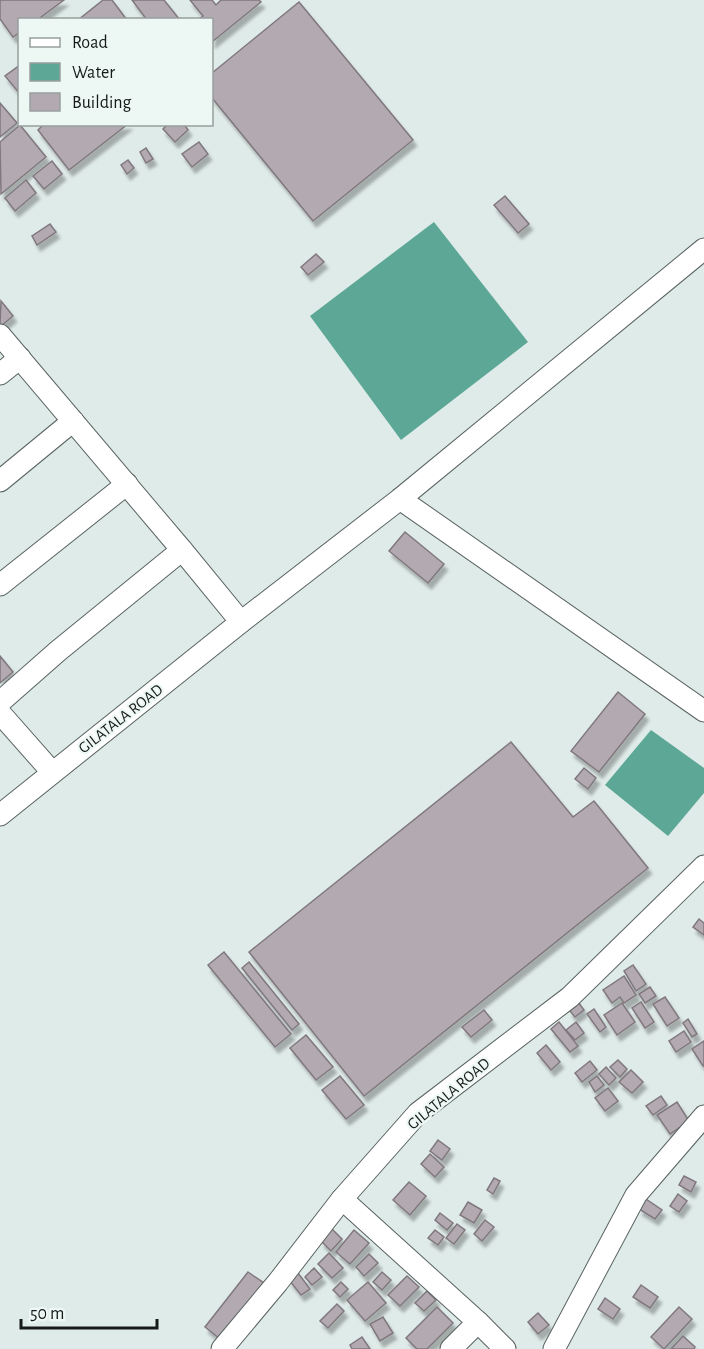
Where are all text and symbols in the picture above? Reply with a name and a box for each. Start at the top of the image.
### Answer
legend [18,18,213,126]
text: Road [72,34,108,52]
text: Water [72,64,115,82]
text: Building [72,94,132,112]
street label: GILATALA ROAD [76,681,166,756]
street label: GILATALA ROAD [404,1055,493,1133]
scale bar [21,1292,158,1330]
text: 50 m [30,1305,64,1323]

